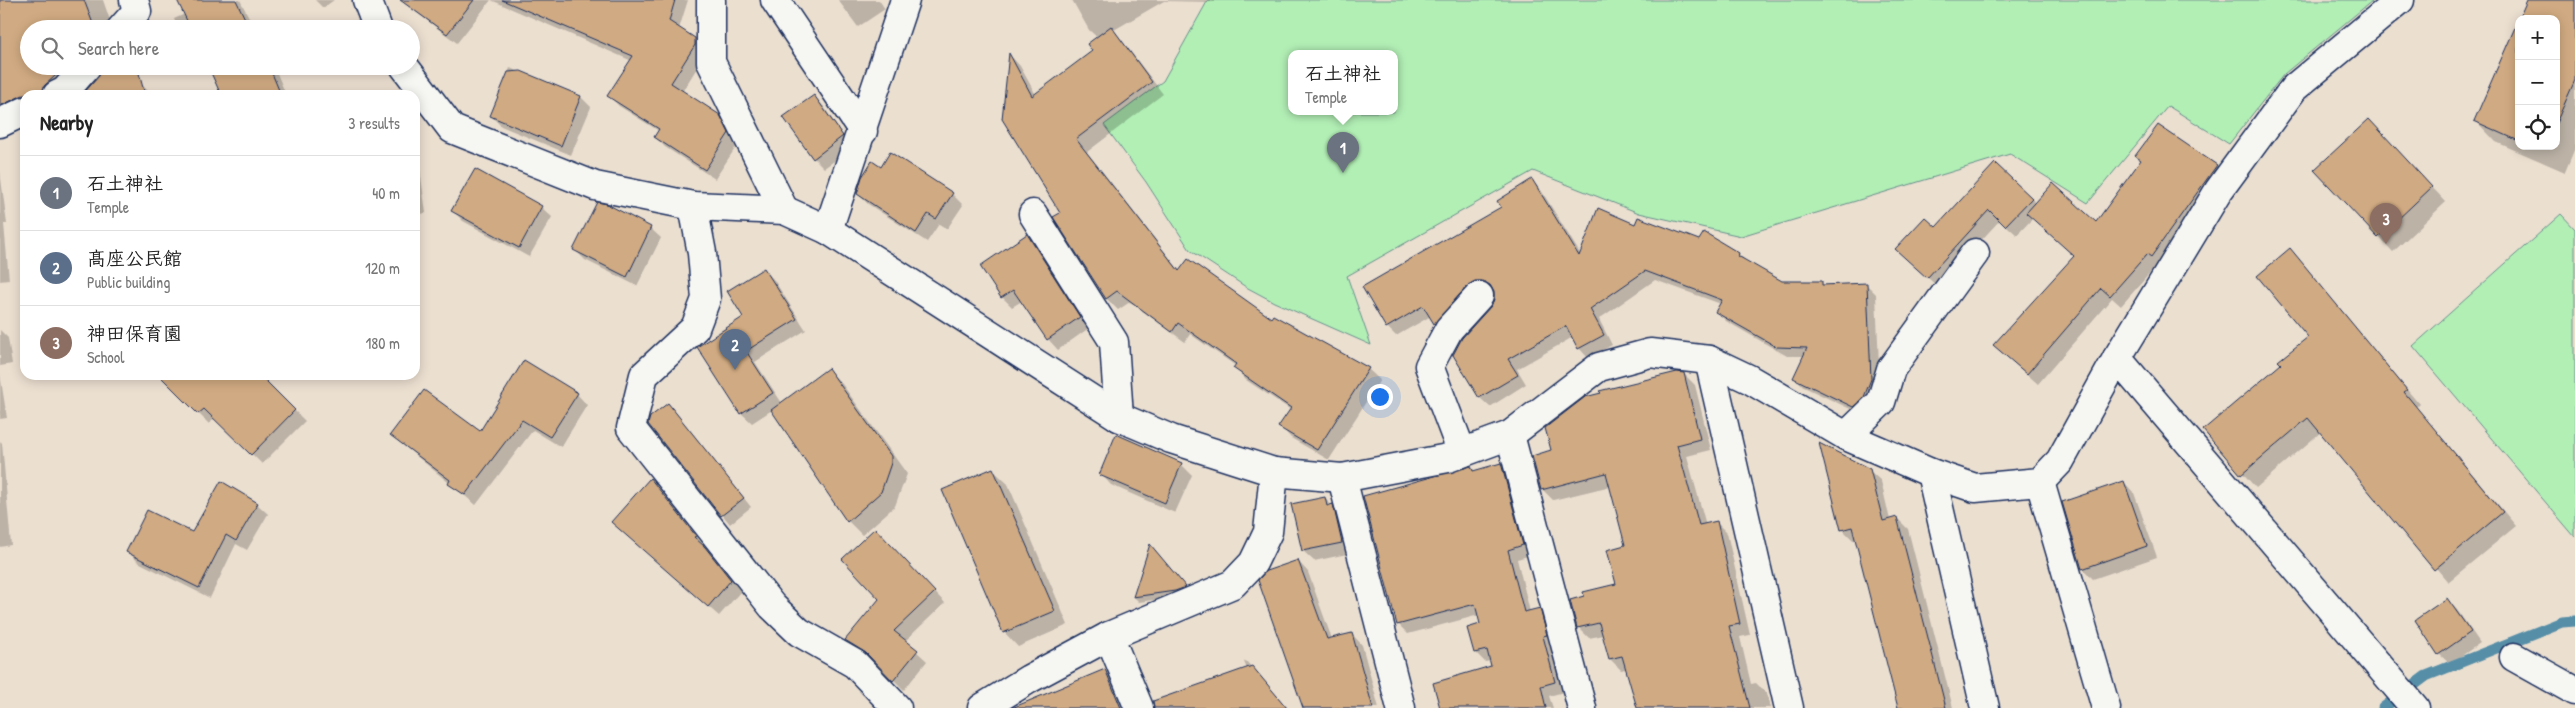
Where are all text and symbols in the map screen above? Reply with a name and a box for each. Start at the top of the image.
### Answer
map controls [2515,15,2560,150]
button: + [2515,15,2560,60]
search box [20,20,420,75]
icon: search [38,34,66,62]
text: Search here [78,35,159,61]
popup [1288,50,1398,115]
text: 石土神社 [1305,60,1381,86]
button: − [2515,60,2560,105]
text: Temple [1305,86,1347,108]
button: locate [2515,105,2560,150]
text: Nearby [40,108,93,137]
text: 3 results [348,112,400,134]
pin: 1 [1327,132,1359,173]
text: 石土神社 [87,170,163,196]
text: 1 [53,182,59,204]
text: 40 m [372,182,400,204]
text: Temple [87,196,129,218]
pin: 3 [2370,203,2402,244]
text: 髙座公民館 [87,245,182,271]
text: 2 [52,257,60,279]
text: 120 m [365,257,400,279]
text: Public building [87,271,170,293]
text: 神田保育園 [87,320,182,346]
pin: 2 [719,329,751,370]
text: 3 [52,332,60,354]
text: 180 m [366,332,400,354]
text: School [87,346,124,368]
your location [1367,384,1393,410]

